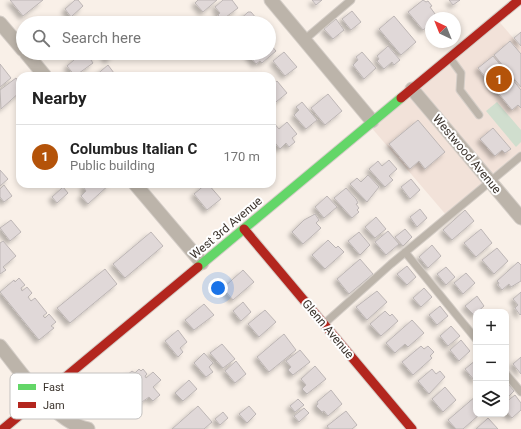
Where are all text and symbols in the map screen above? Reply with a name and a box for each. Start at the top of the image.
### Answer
north arrow [425,12,461,48]
search box [16,16,276,60]
icon: search [30,27,52,49]
text: Search here [62,29,141,47]
pin: 1 [486,64,512,94]
text: Nearby [32,88,87,108]
street label: Westwood Avenue [430,112,504,196]
text: Columbus Italian C [70,140,197,158]
text: 1 [41,149,49,164]
text: 170 m [223,149,260,164]
text: Public building [70,158,155,173]
street label: West 3rd Avenue [187,194,265,262]
your location [208,278,228,298]
street label: Glenn Avenue [299,297,357,361]
map controls [473,309,509,417]
button: + [473,309,509,345]
button: − [473,345,509,381]
legend [10,373,142,419]
text: Fast [43,381,65,394]
button: layers [473,381,509,417]
text: Jam [43,399,65,412]

